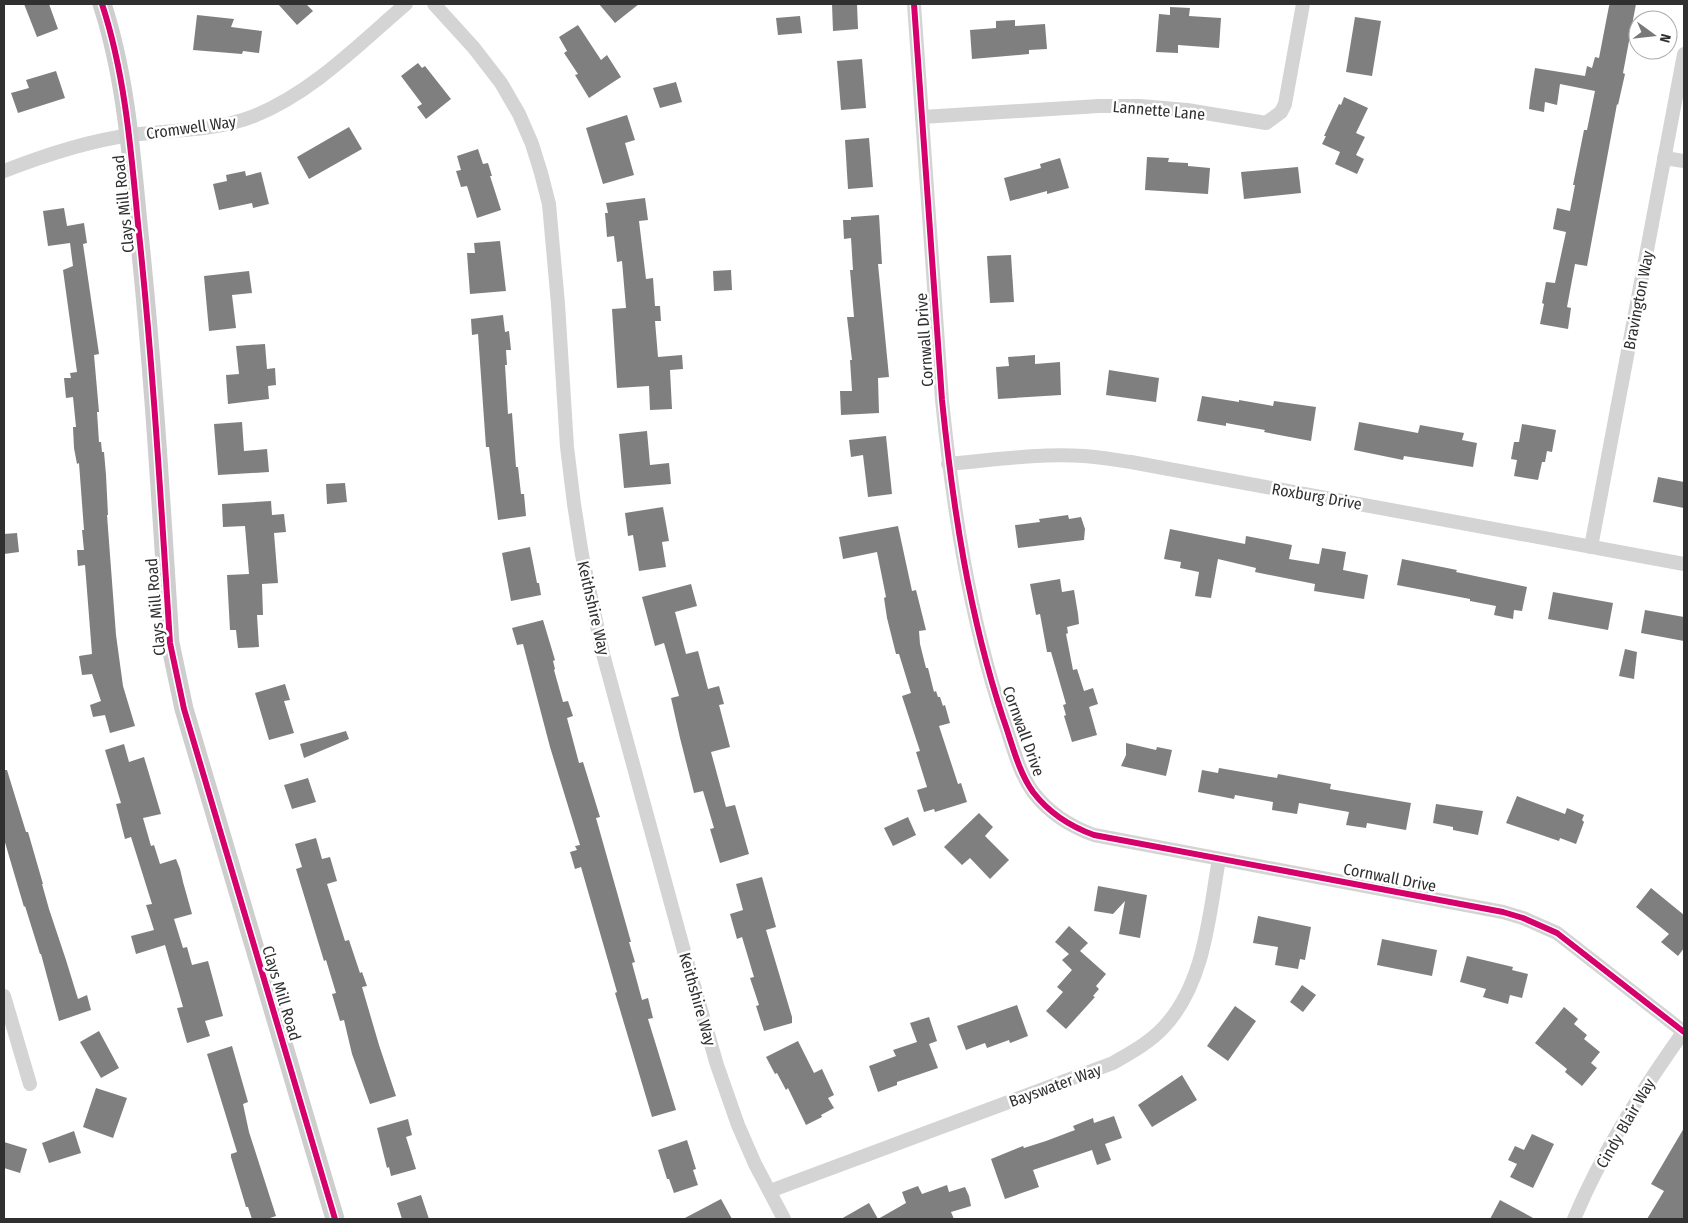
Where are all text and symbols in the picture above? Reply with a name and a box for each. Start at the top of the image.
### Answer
north arrow [1628,10,1678,60]
text: N [1656,32,1674,44]
street label: Lannette Lane [1112,97,1206,124]
street label: Cromwell Way [145,112,238,143]
street label: Clays Mill Road [109,154,138,254]
street label: Bravington Way [1620,248,1658,351]
street label: Cornwall Drive [912,292,937,388]
street label: Roxburg Drive [1270,479,1364,514]
street label: Clays Mill Road [142,557,169,657]
street label: Keithshire Way [573,559,614,658]
street label: Cornwall Drive [998,684,1049,779]
street label: Cornwall Drive [1342,859,1438,896]
street label: Clays Mill Road [258,943,305,1043]
street label: Keithshire Way [675,950,720,1049]
street label: Bayswater Way [1006,1060,1105,1111]
street label: Cindy Blair Way [1592,1074,1659,1171]

